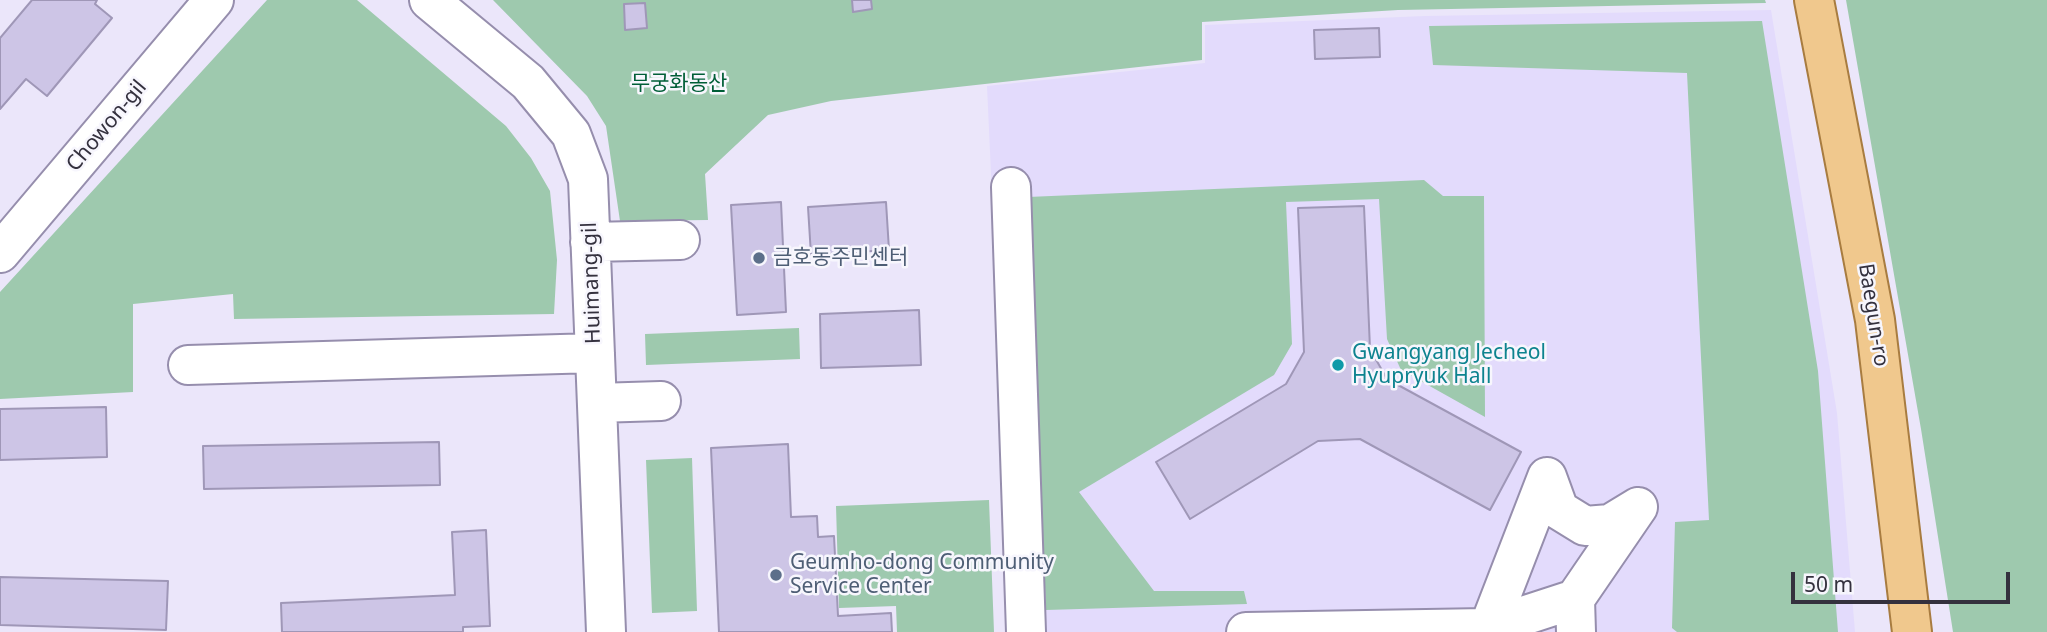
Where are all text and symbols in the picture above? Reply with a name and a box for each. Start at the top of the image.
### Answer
park label: 무궁화동산 [631,71,727,97]
street label: Chowon-gil [62,75,152,177]
street label: Huimang-gil [577,222,607,344]
place label: 금호동주민센터 [773,245,908,271]
marker: 금호동주민센터 [751,250,767,266]
street label: Baegun-ro [1852,262,1894,368]
place label: Gwangyang Jecheol Hyupryuk Hall [1352,340,1546,390]
marker: Gwangyang Jecheol Hyupryuk Hall [1330,357,1346,373]
place label: Geumho-dong Community Service Center [790,550,1054,600]
scale bar [1795,558,2014,602]
marker: Geumho-dong Community Service Center [768,567,784,583]
text: 50 m [1804,570,1853,598]

